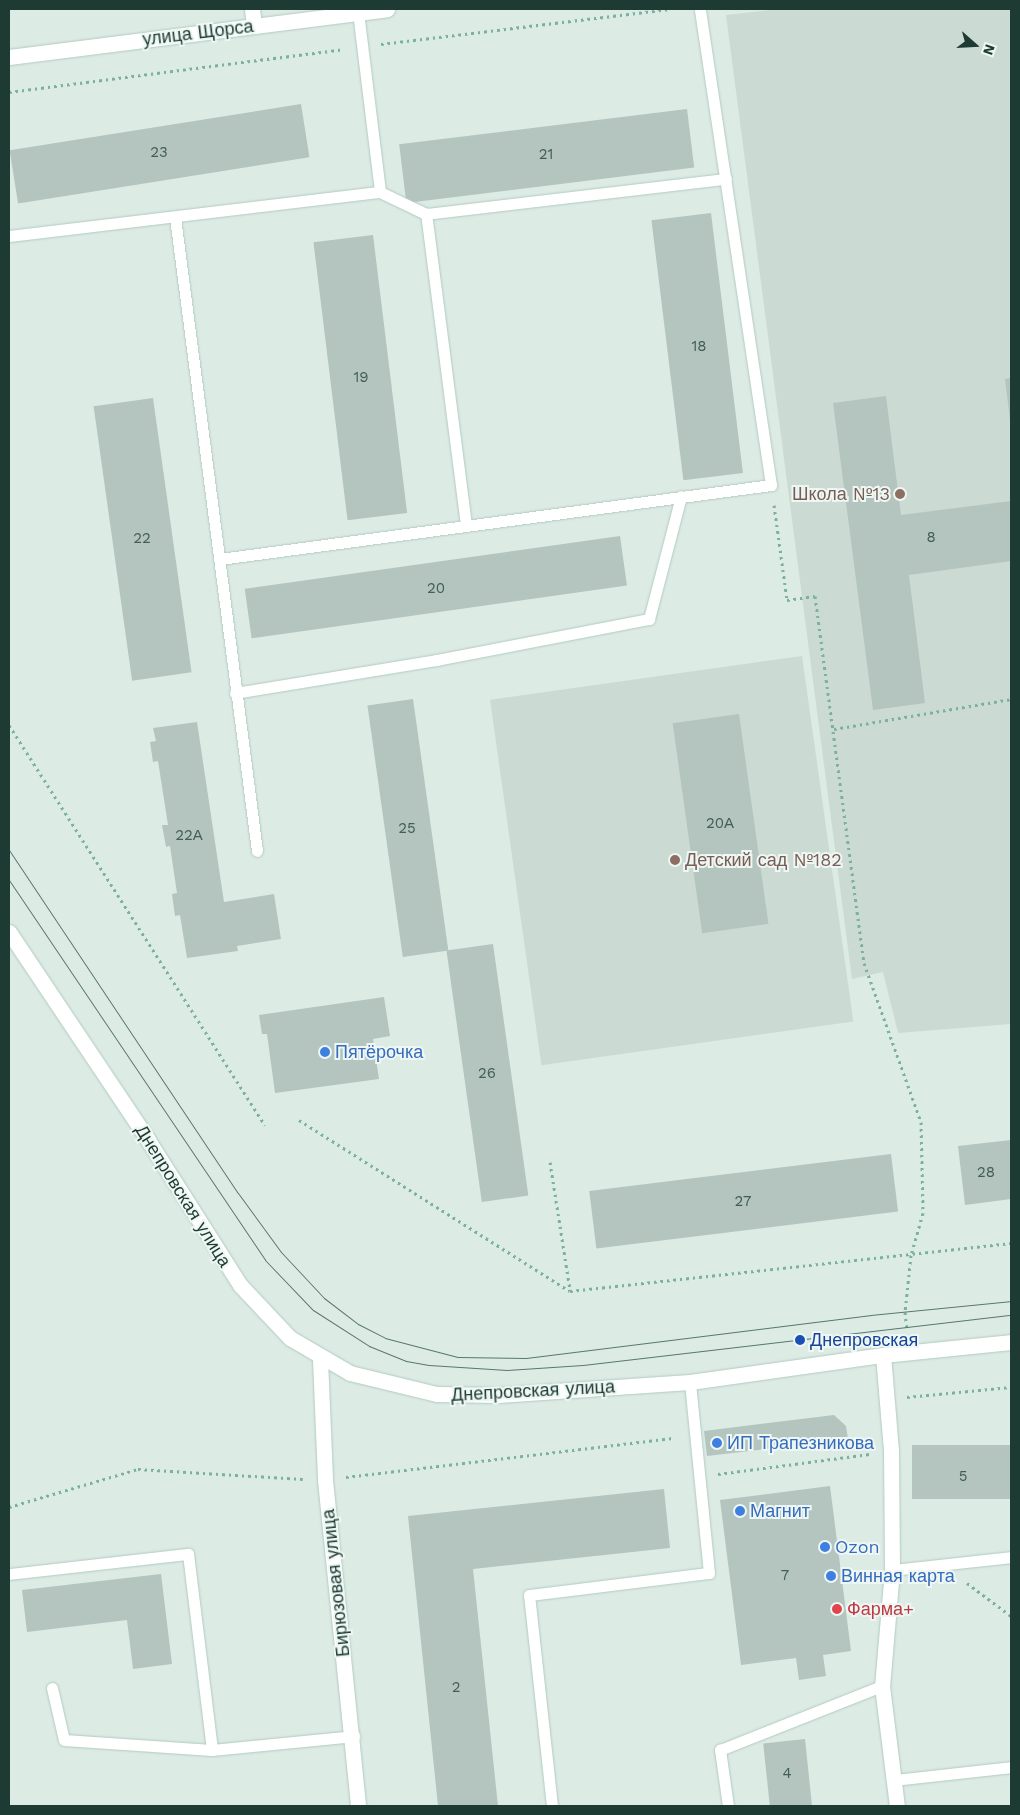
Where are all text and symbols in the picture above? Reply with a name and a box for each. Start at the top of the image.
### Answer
street label: улица Щорса [141,15,255,51]
north arrow [950,20,1000,70]
text: N [980,42,998,57]
house number: 23 [150,144,168,162]
house number: 21 [539,146,553,164]
house number: 18 [691,338,707,356]
house number: 19 [353,369,369,387]
place label: Школа №13 [792,483,890,505]
marker: Школа №13 [894,488,906,500]
house number: 8 [926,529,936,547]
house number: 22 [133,530,151,548]
house number: 20 [427,580,445,598]
house number: 20А [706,815,734,833]
house number: 25 [398,820,416,838]
house number: 22А [175,827,203,845]
place label: Детский сад №182 [685,849,842,871]
marker: Детский сад №182 [669,854,681,866]
place label: Пятёрочка [335,1041,423,1063]
marker: Пятёрочка [319,1046,331,1058]
house number: 26 [478,1065,496,1083]
street label: Днепровская улица [130,1121,236,1271]
house number: 28 [977,1164,995,1182]
house number: 27 [735,1193,751,1211]
place label: Днепровская [810,1329,918,1351]
marker: Днепровская [794,1334,806,1346]
street label: Днепровская улица [451,1376,615,1406]
place label: ИП Трапезникова [727,1432,874,1454]
marker: ИП Трапезникова [711,1437,723,1449]
house number: 5 [959,1468,967,1486]
place label: Магнит [750,1500,810,1522]
marker: Магнит [734,1505,746,1517]
street label: Бирюзовая улица [318,1508,354,1658]
place label: Ozon [835,1536,880,1558]
marker: Ozon [819,1541,831,1553]
place label: Винная карта [841,1565,955,1587]
house number: 7 [781,1567,789,1585]
marker: Винная карта [825,1570,837,1582]
place label: Фарма+ [847,1598,914,1620]
marker: Фарма+ [831,1603,843,1615]
house number: 2 [452,1679,460,1697]
house number: 4 [782,1765,792,1783]

